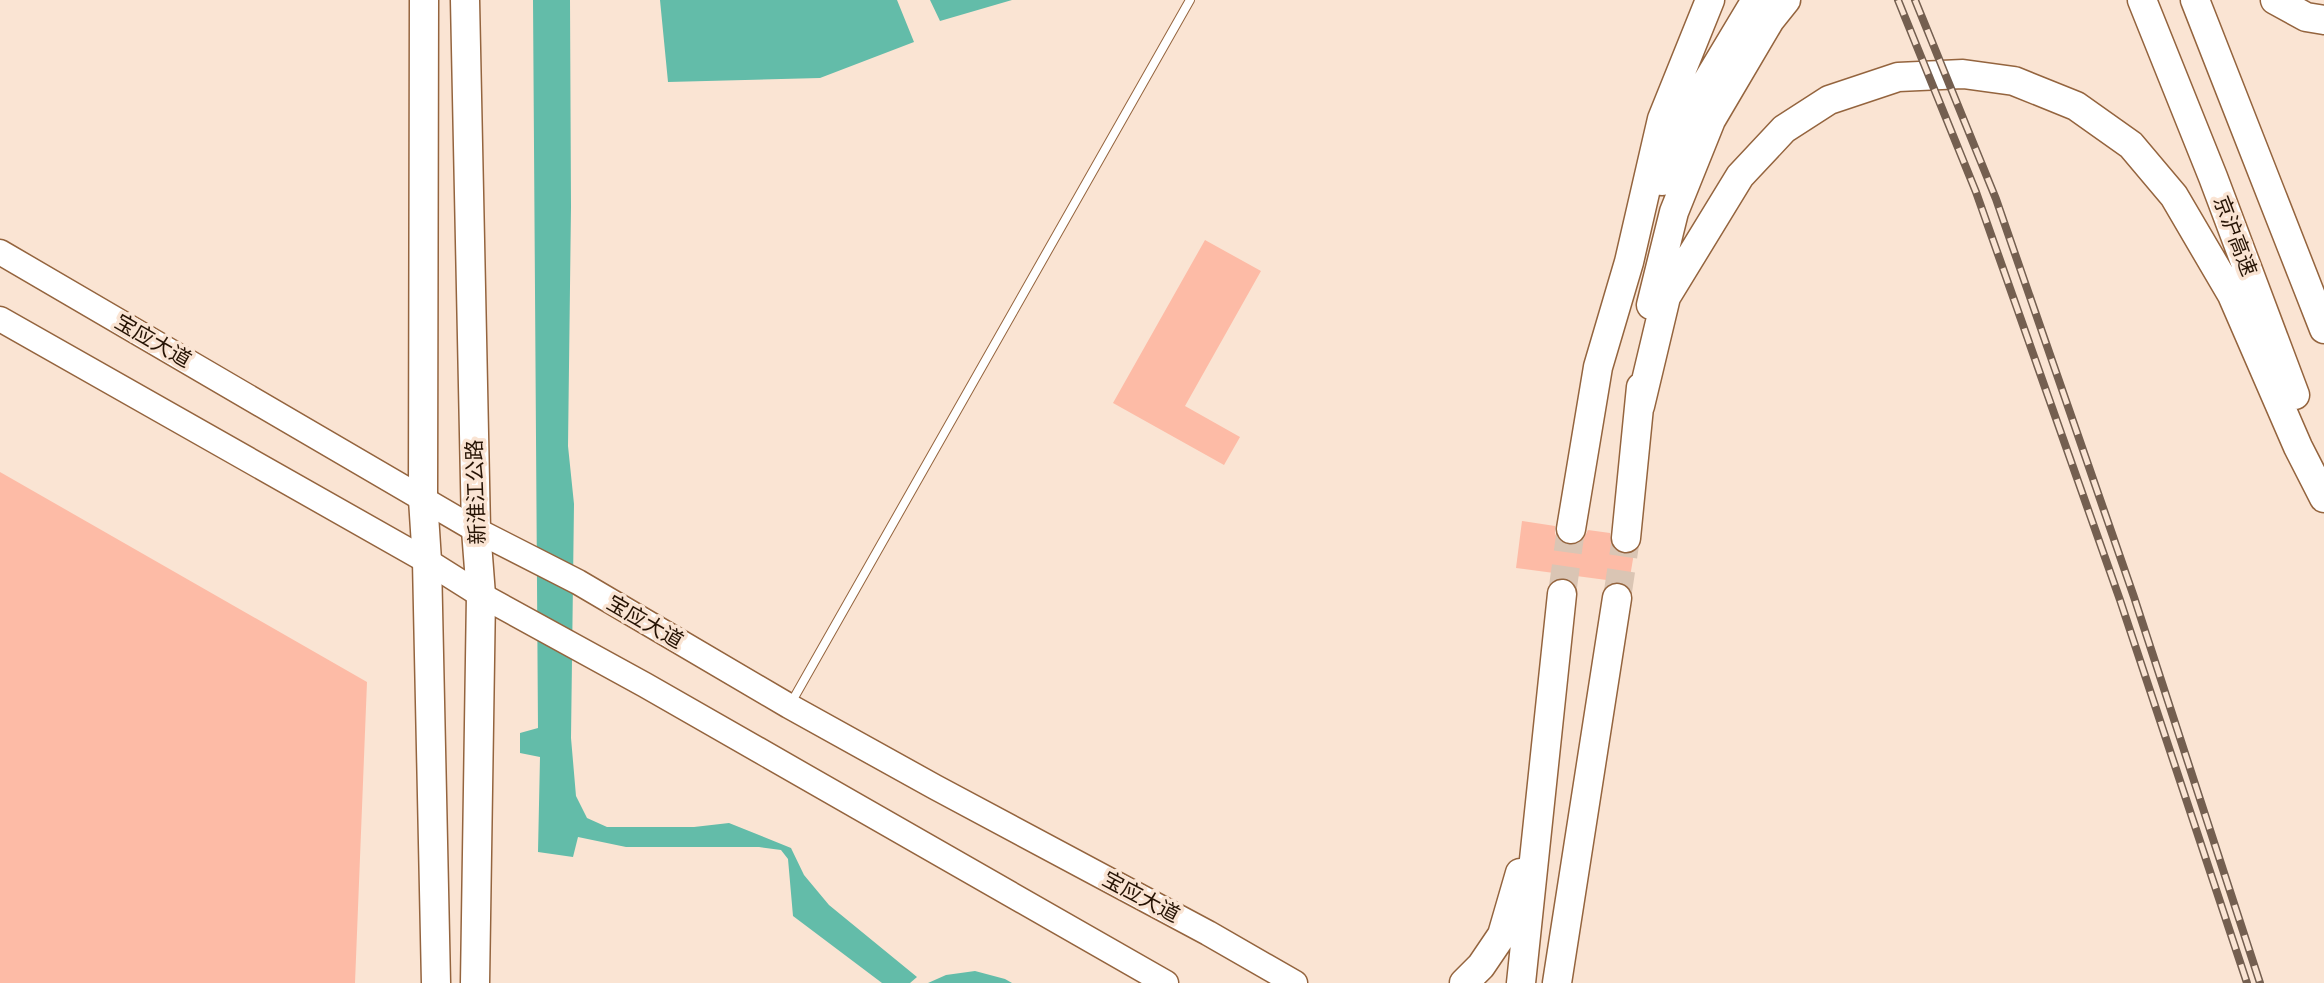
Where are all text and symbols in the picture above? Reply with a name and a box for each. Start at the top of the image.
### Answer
street label: 京沪高速 [2208,192,2262,280]
street label: 宝应大道 [110,309,196,373]
street label: 新淮江公路 [461,439,491,545]
street label: 宝应大道 [602,590,688,654]
street label: 宝应大道 [1098,866,1184,928]

